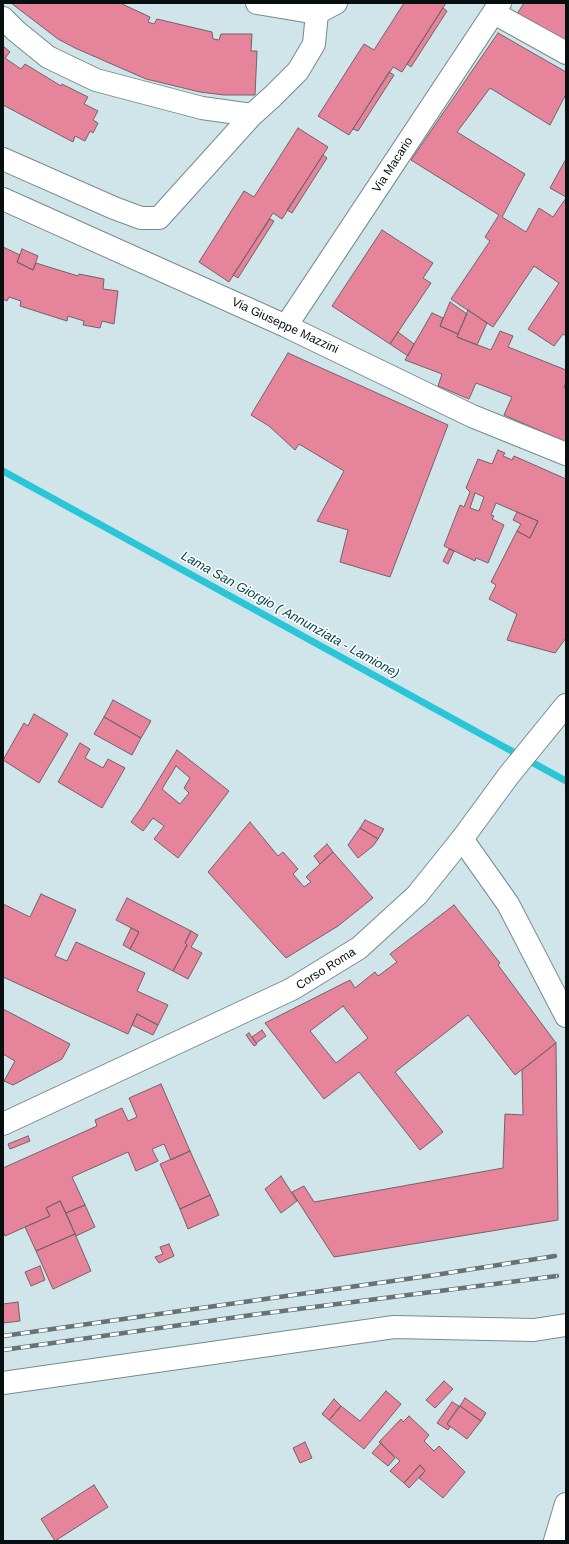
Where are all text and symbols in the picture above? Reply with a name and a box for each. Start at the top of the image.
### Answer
street label: Via Macario [370,135,416,195]
street label: Via Giuseppe Mazzini [229,295,341,357]
water label: Lama San Giorgio ( Annunziata - Lamione) [178,548,402,682]
street label: Corso Roma [294,945,358,993]

